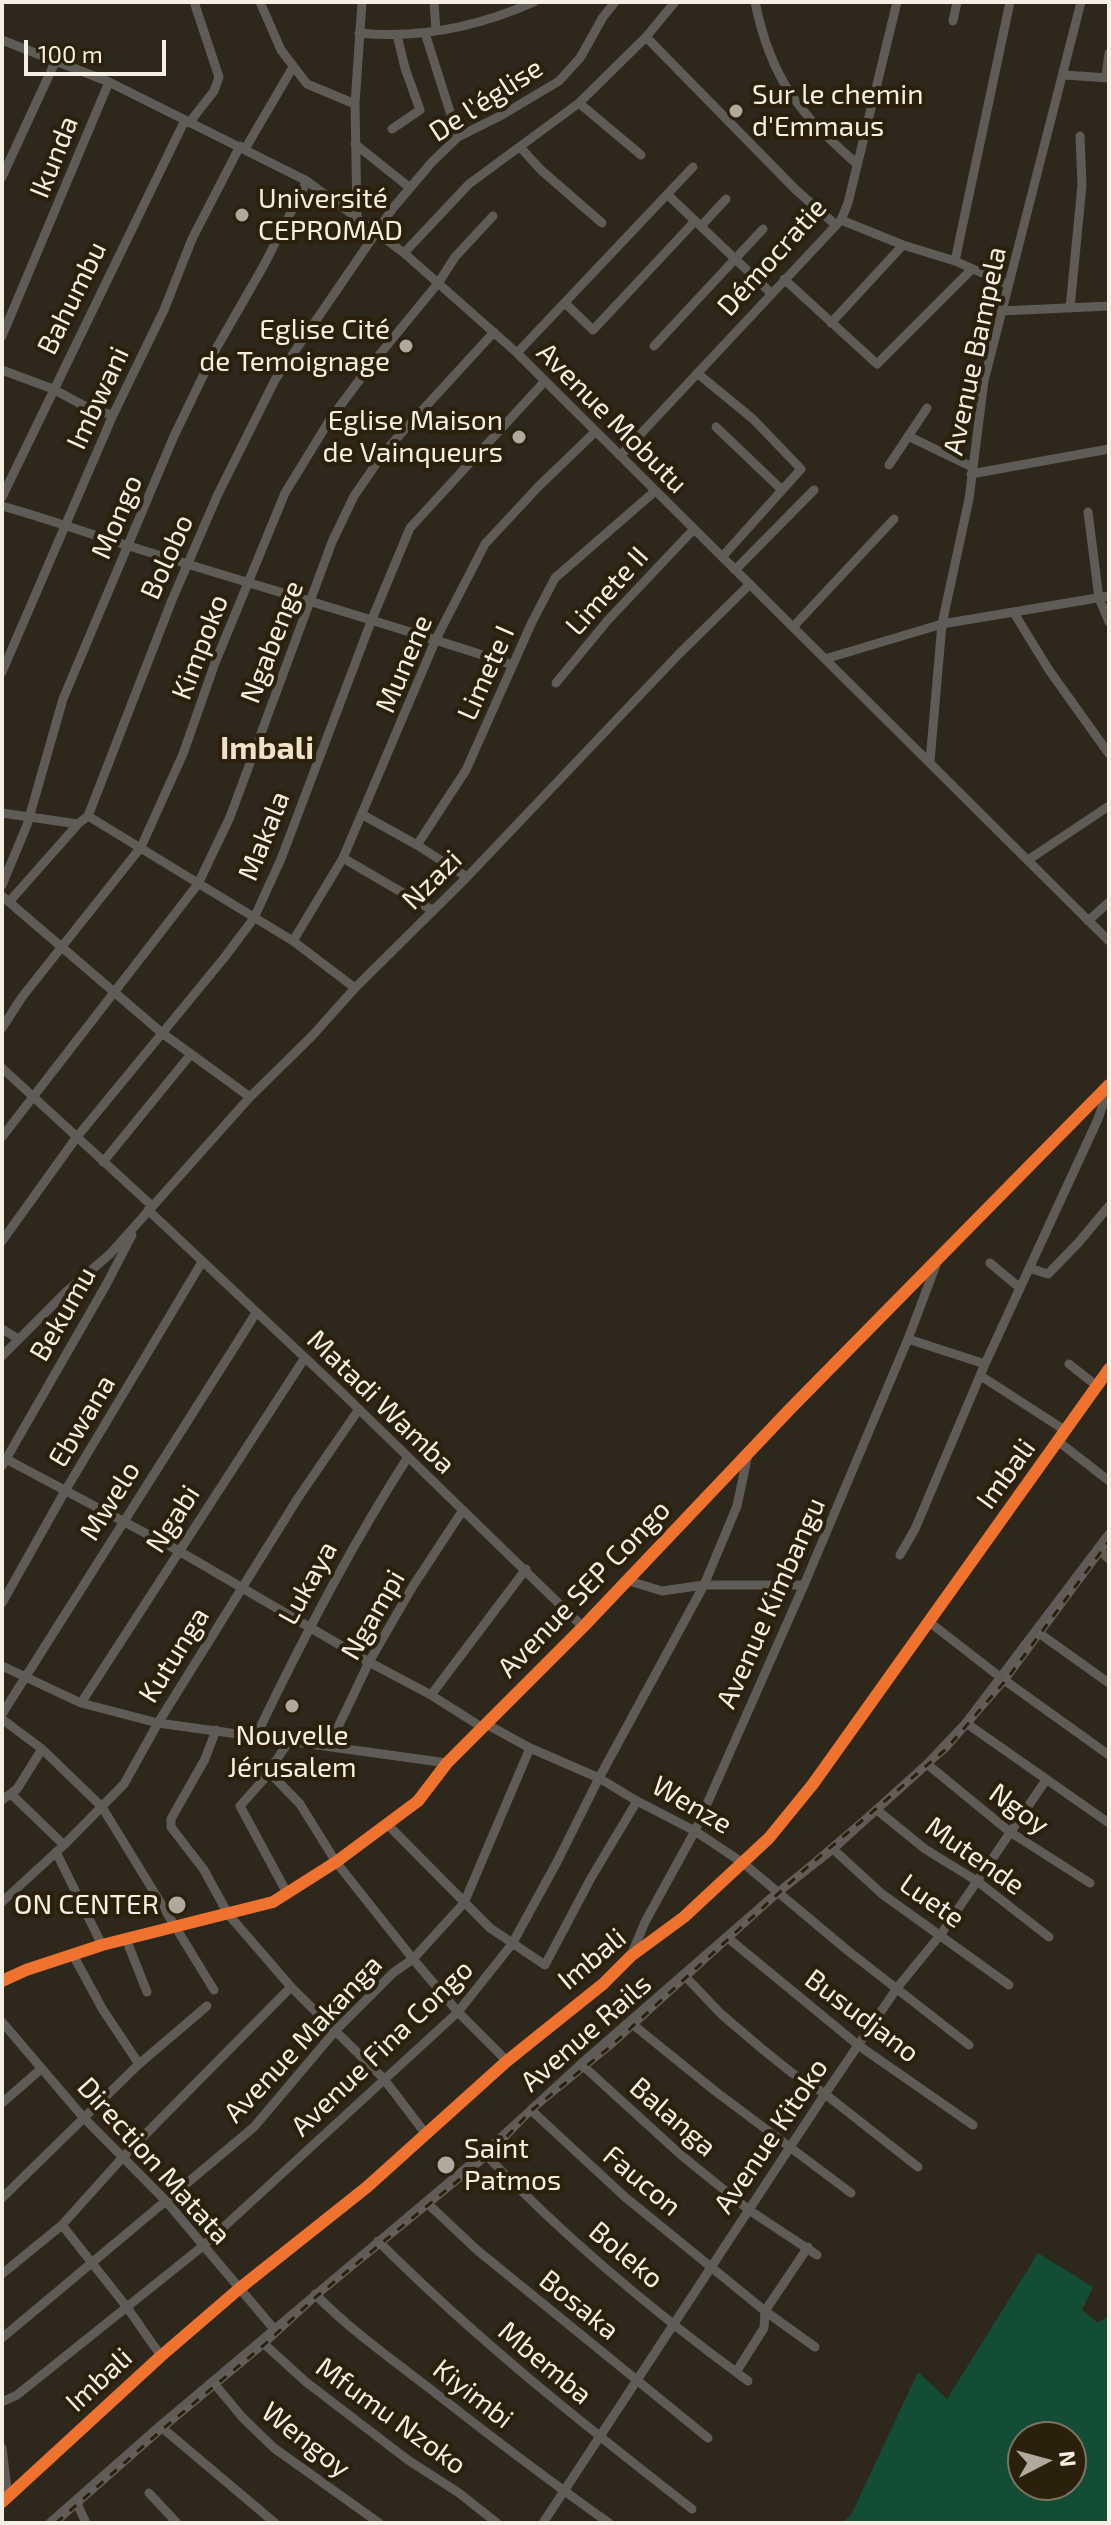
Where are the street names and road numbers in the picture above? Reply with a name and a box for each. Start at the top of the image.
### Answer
street label: De l'église [423,51,549,149]
street label: Ikunda [22,111,86,203]
street label: Démocratie [710,191,834,323]
street label: Bahumbu [30,236,114,360]
street label: Avenue Bampela [936,244,1014,458]
street label: Avenue Mobutu [530,336,694,500]
street label: Imbwani [60,341,136,455]
street label: Mongo [84,470,150,564]
street label: Bolobo [133,509,201,605]
street label: Limete II [559,540,655,642]
street label: Ngabenge [233,576,311,708]
street label: Kimpoko [165,590,235,704]
street label: Munene [368,610,440,718]
street label: Limete I [450,620,522,726]
street label: Makala [231,786,297,886]
street label: Nzazi [395,843,469,917]
street label: Bekumu [23,1261,103,1367]
street label: Matadi Wamba [300,1323,462,1481]
street label: Ebwana [41,1369,123,1473]
street label: Imbali [969,1432,1043,1516]
street label: Mwelo [73,1455,147,1547]
street label: Ngabi [139,1479,207,1559]
street label: Avenue Kimbangu [709,1492,833,1714]
street label: Avenue SEP Congo [491,1493,677,1685]
street label: Lukaya [271,1535,345,1631]
street label: Ngampi [334,1564,412,1666]
street label: Kutunga [132,1601,216,1709]
street label: Wenze [646,1769,738,1841]
street label: Ngoy [983,1776,1055,1842]
street label: Mutende [919,1810,1031,1902]
street label: Luete [893,1867,971,1935]
street label: Imbali [551,1921,633,1997]
street label: Avenue Makanga [217,1948,389,2130]
street label: Avenue Fina Congo [284,1953,480,2143]
street label: Busudjano [798,1962,926,2070]
street label: Avenue Rails [514,1967,658,2099]
street label: Avenue Kitoko [707,2052,835,2220]
street label: Balanga [623,2070,723,2164]
street label: Direction Matata [70,2071,238,2251]
street label: Faucon [596,2139,688,2223]
street label: Boleko [582,2214,670,2296]
street label: Bosaka [532,2263,626,2347]
street label: Mbemba [492,2314,598,2412]
street label: Imbali [59,2341,139,2419]
street label: Mfumu Nzoko [309,2350,473,2482]
street label: Kiyimbi [426,2352,520,2436]
street label: Wengoy [255,2395,357,2485]

